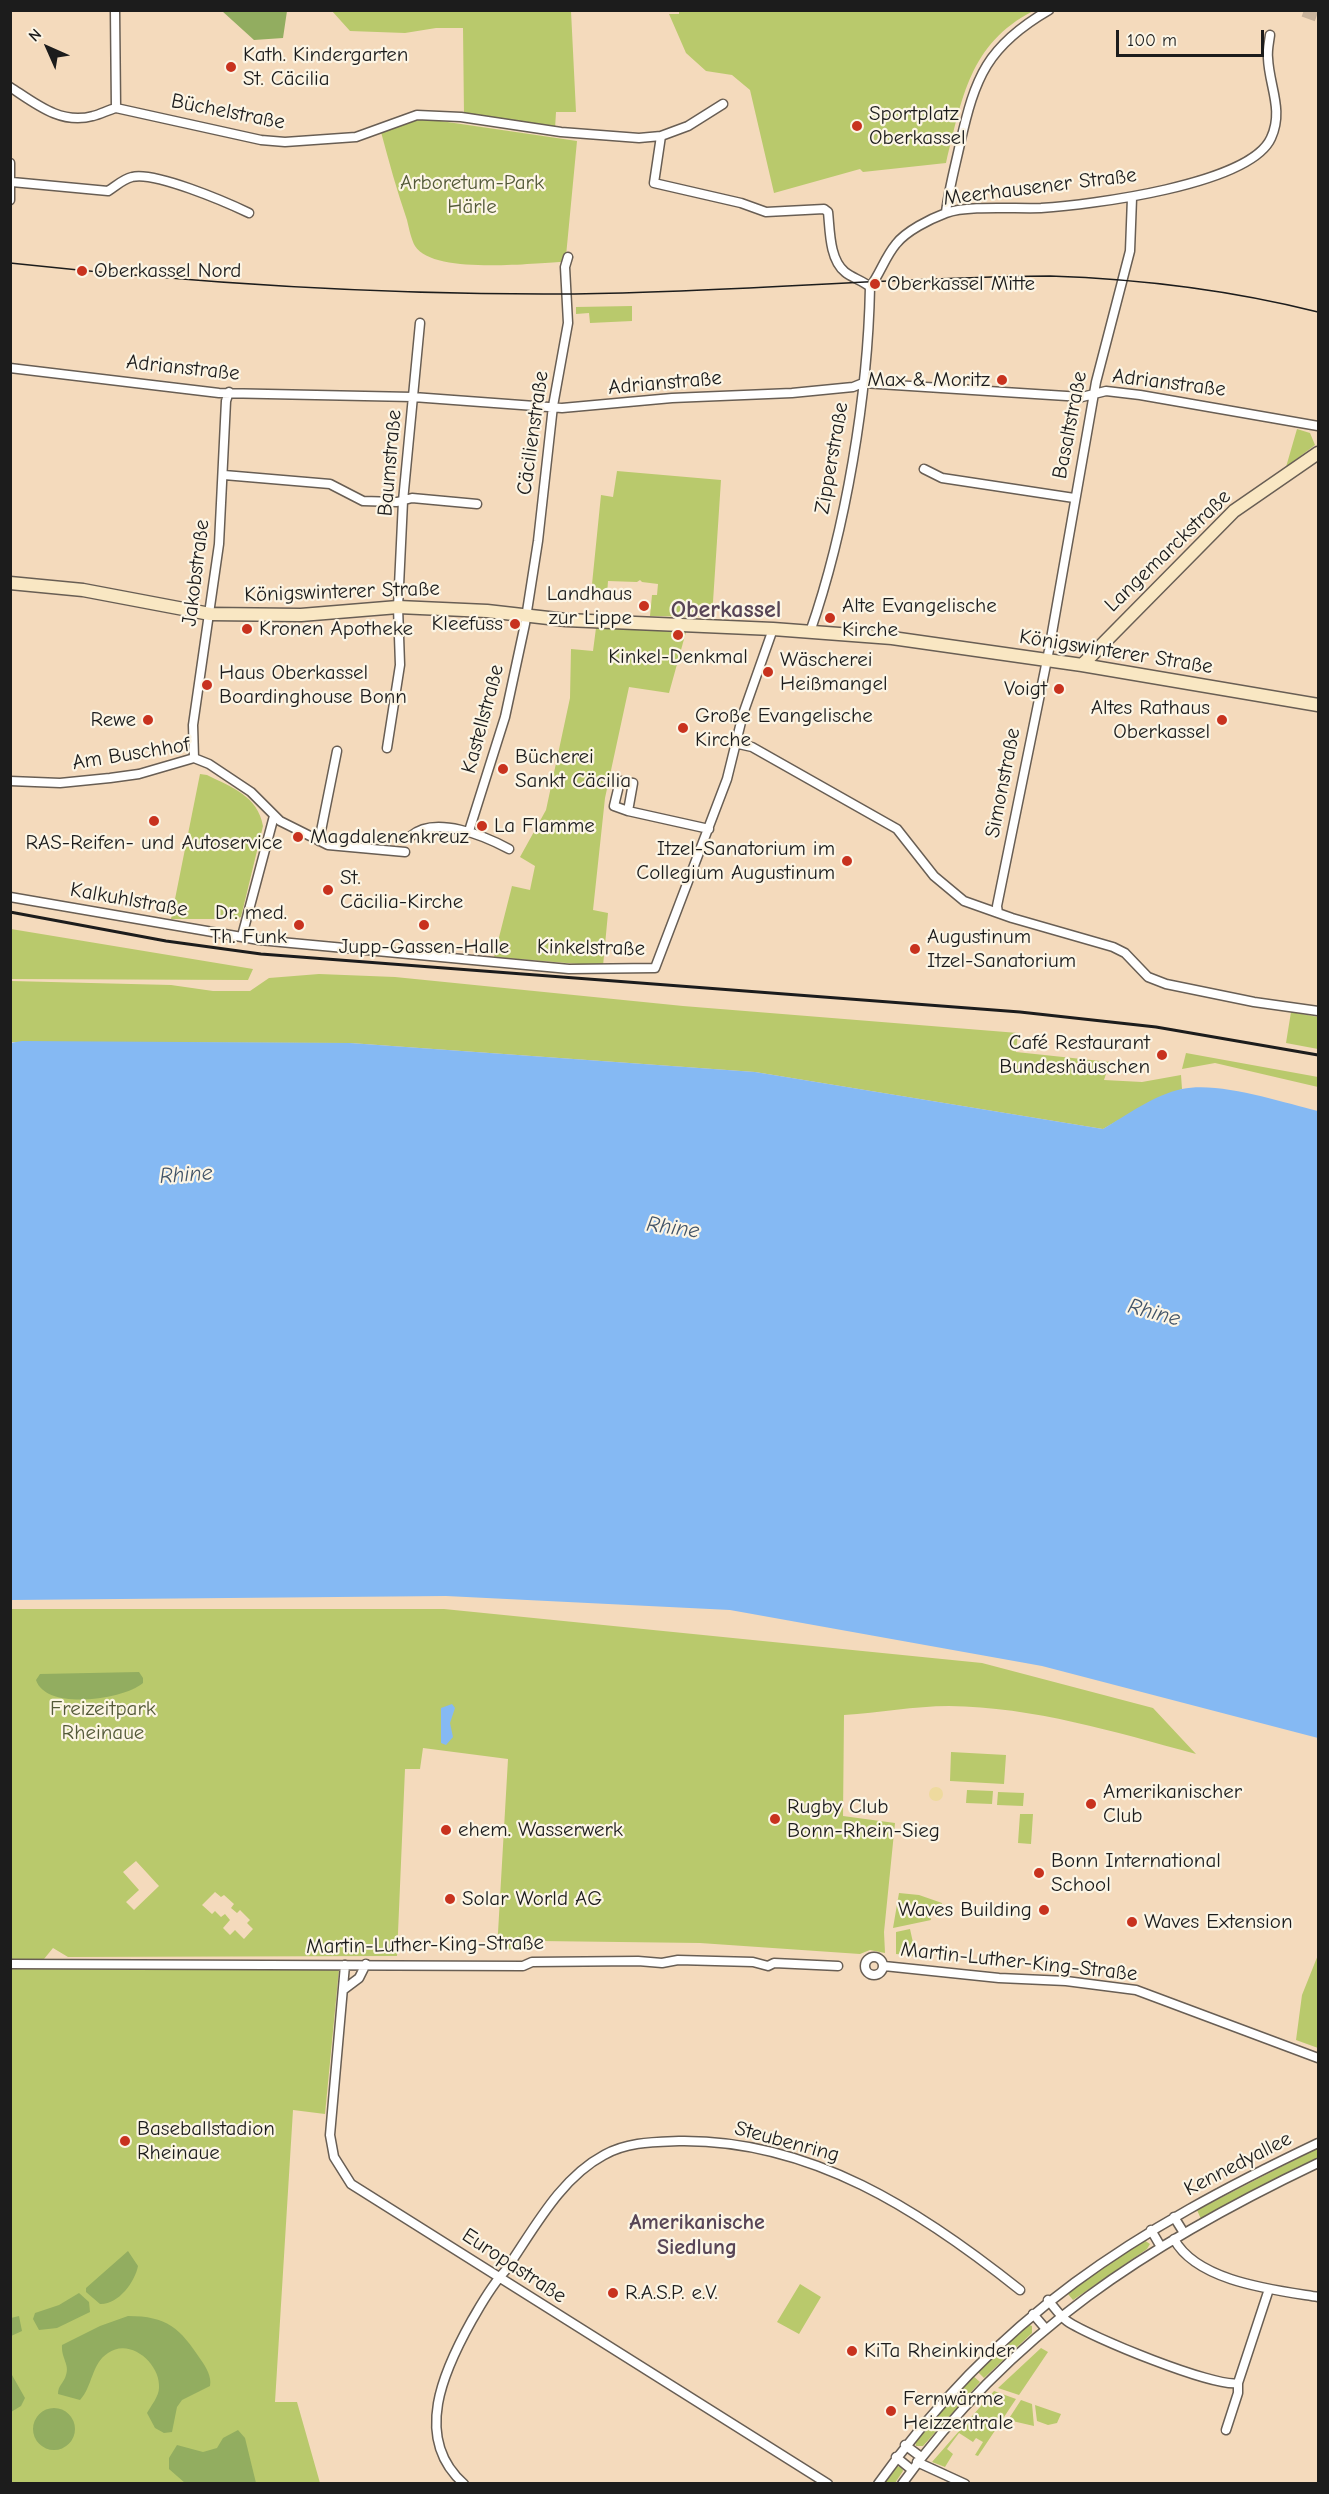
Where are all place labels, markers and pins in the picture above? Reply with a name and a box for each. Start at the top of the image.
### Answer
place label: Kath. Kindergarten St. Cäcilia [243,42,408,92]
marker: Kath. Kindergarten St. Cäcilia [224,60,238,74]
place label: Sportplatz Oberkassel [869,101,966,151]
marker: Sportplatz Oberkassel [850,119,864,133]
place label: Oberkassel Nord [94,258,241,284]
marker: Oberkassel Nord [75,264,89,278]
place label: Oberkassel Mitte [887,271,1035,297]
marker: Oberkassel Mitte [868,277,882,291]
place label: Max & Moritz [867,367,990,393]
marker: Max & Moritz [995,373,1009,387]
place label: Landhaus zur Lippe [547,581,632,631]
place label: Alte Evangelische Kirche [842,593,997,643]
marker: Landhaus zur Lippe [637,599,651,613]
place label: Kleefuss [432,611,503,637]
marker: Alte Evangelische Kirche [823,611,837,625]
place label: Kronen Apotheke [259,616,413,642]
marker: Kleefuss [508,617,522,631]
marker: Kronen Apotheke [240,622,254,636]
marker: Kinkel-Denkmal [671,628,685,642]
place label: Kinkel-Denkmal [608,644,748,670]
place label: Wäscherei Heißmangel [780,647,888,697]
place label: Haus Oberkassel Boardinghouse Bonn [219,660,407,710]
marker: Wäscherei Heißmangel [761,665,775,679]
place label: Voigt [1004,676,1047,702]
marker: Haus Oberkassel Boardinghouse Bonn [200,678,214,692]
marker: Voigt [1052,682,1066,696]
place label: Altes Rathaus Oberkassel [1091,695,1210,745]
place label: Große Evangelische Kirche [695,703,873,753]
place label: Rewe [91,707,136,733]
marker: Rewe [141,713,155,727]
marker: Altes Rathaus Oberkassel [1215,713,1229,727]
marker: Große Evangelische Kirche [676,721,690,735]
place label: Bücherei Sankt Cäcilia [515,744,631,794]
marker: Bücherei Sankt Cäcilia [496,762,510,776]
place label: La Flamme [494,813,595,839]
marker: RAS-Reifen- und Autoservice [147,814,161,828]
marker: La Flamme [475,819,489,833]
place label: Magdalenenkreuz [310,824,469,850]
place label: RAS-Reifen- und Autoservice [26,830,282,856]
marker: Magdalenenkreuz [291,830,305,844]
place label: Itzel-Sanatorium im Collegium Augustinum [636,836,835,886]
marker: Itzel-Sanatorium im Collegium Augustinum [840,854,854,868]
place label: St. Cäcilia-Kirche [340,865,463,915]
marker: St. Cäcilia-Kirche [321,883,335,897]
place label: Dr. med. Th. Funk [210,900,287,950]
marker: Dr. med. Th. Funk [292,918,306,932]
marker: Jupp-Gassen-Halle [417,918,431,932]
place label: Augustinum Itzel-Sanatorium [927,924,1076,974]
place label: Jupp-Gassen-Halle [339,934,509,960]
marker: Augustinum Itzel-Sanatorium [908,942,922,956]
place label: Café Restaurant Bundeshäuschen [999,1030,1150,1080]
marker: Café Restaurant Bundeshäuschen [1155,1048,1169,1062]
place label: Amerikanischer Club [1103,1779,1242,1829]
place label: Rugby Club Bonn-Rhein-Sieg [787,1794,940,1844]
marker: Amerikanischer Club [1084,1797,1098,1811]
marker: Rugby Club Bonn-Rhein-Sieg [768,1812,782,1826]
place label: ehem. Wasserwerk [458,1817,623,1843]
marker: ehem. Wasserwerk [439,1823,453,1837]
place label: Bonn International School [1051,1848,1221,1898]
marker: Bonn International School [1032,1866,1046,1880]
place label: Solar World AG [462,1886,602,1912]
marker: Solar World AG [443,1892,457,1906]
place label: Waves Building [898,1897,1032,1923]
marker: Waves Building [1037,1903,1051,1917]
place label: Waves Extension [1144,1909,1293,1935]
marker: Waves Extension [1125,1915,1139,1929]
place label: Baseballstadion Rheinaue [137,2116,275,2166]
marker: Baseballstadion Rheinaue [118,2134,132,2148]
place label: R.A.S.P. e.V. [625,2280,718,2306]
marker: R.A.S.P. e.V. [606,2286,620,2300]
place label: KiTa Rheinkinder [864,2338,1015,2364]
marker: KiTa Rheinkinder [845,2344,859,2358]
place label: Fernwärme Heizzentrale [903,2386,1013,2436]
marker: Fernwärme Heizzentrale [884,2404,898,2418]

